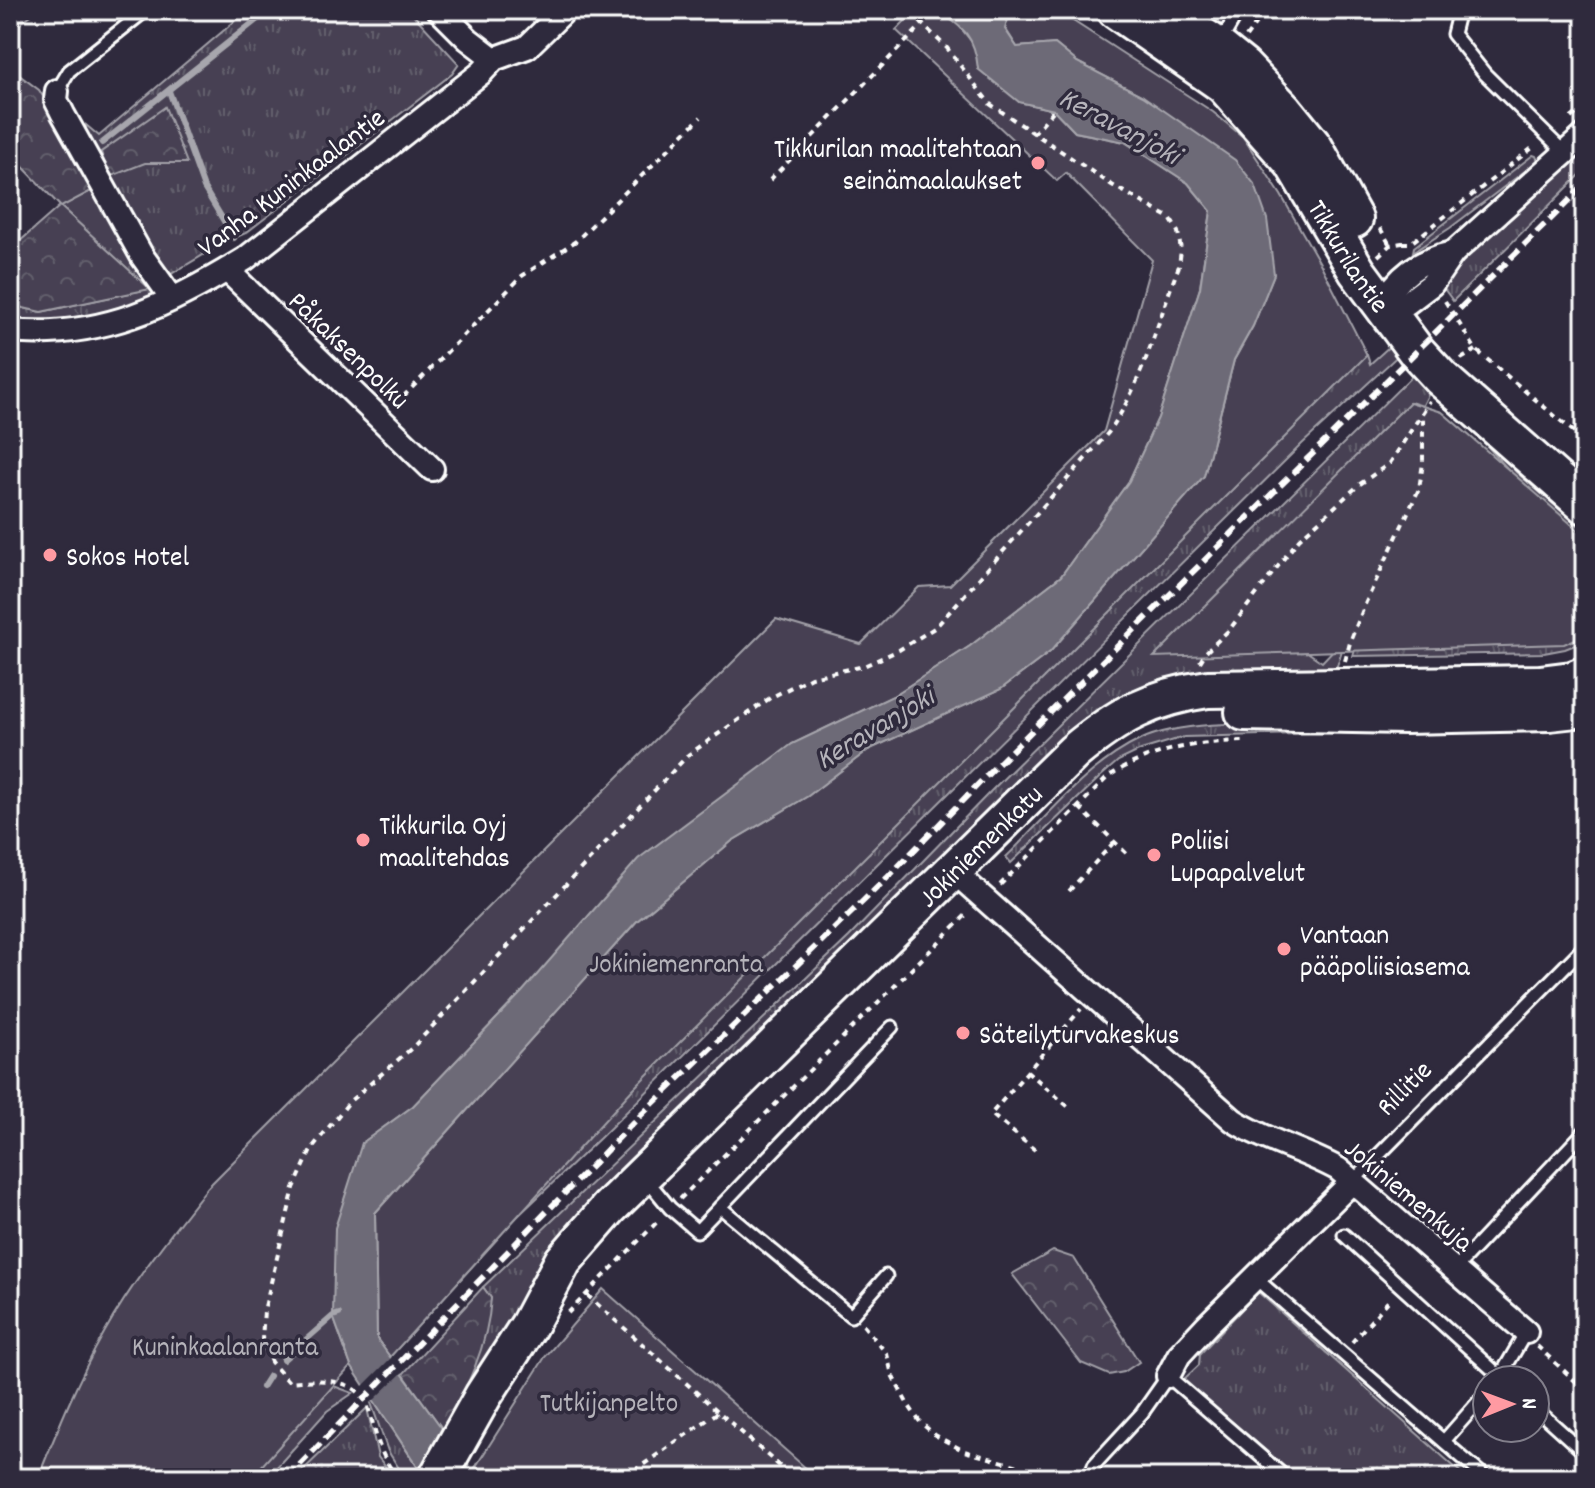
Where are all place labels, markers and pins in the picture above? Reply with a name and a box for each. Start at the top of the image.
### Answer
place label: Tikkurilan maalitehtaan seinämaalaukset [774,132,1022,204]
marker: Tikkurilan maalitehtaan seinämaalaukset [1029,154,1047,172]
place label: Sokos Hotel [66,540,189,580]
marker: Sokos Hotel [41,546,59,564]
place label: Tikkurila Oyj maalitehdas [379,809,510,881]
place label: Poliisi Lupapalvelut [1170,824,1305,896]
marker: Tikkurila Oyj maalitehdas [354,831,372,849]
marker: Poliisi Lupapalvelut [1145,846,1163,864]
place label: Vantaan pääpoliisiasema [1300,918,1471,990]
marker: Vantaan pääpoliisiasema [1275,940,1293,958]
place label: Säteilyturvakeskus [979,1018,1180,1058]
marker: Säteilyturvakeskus [954,1024,972,1042]

